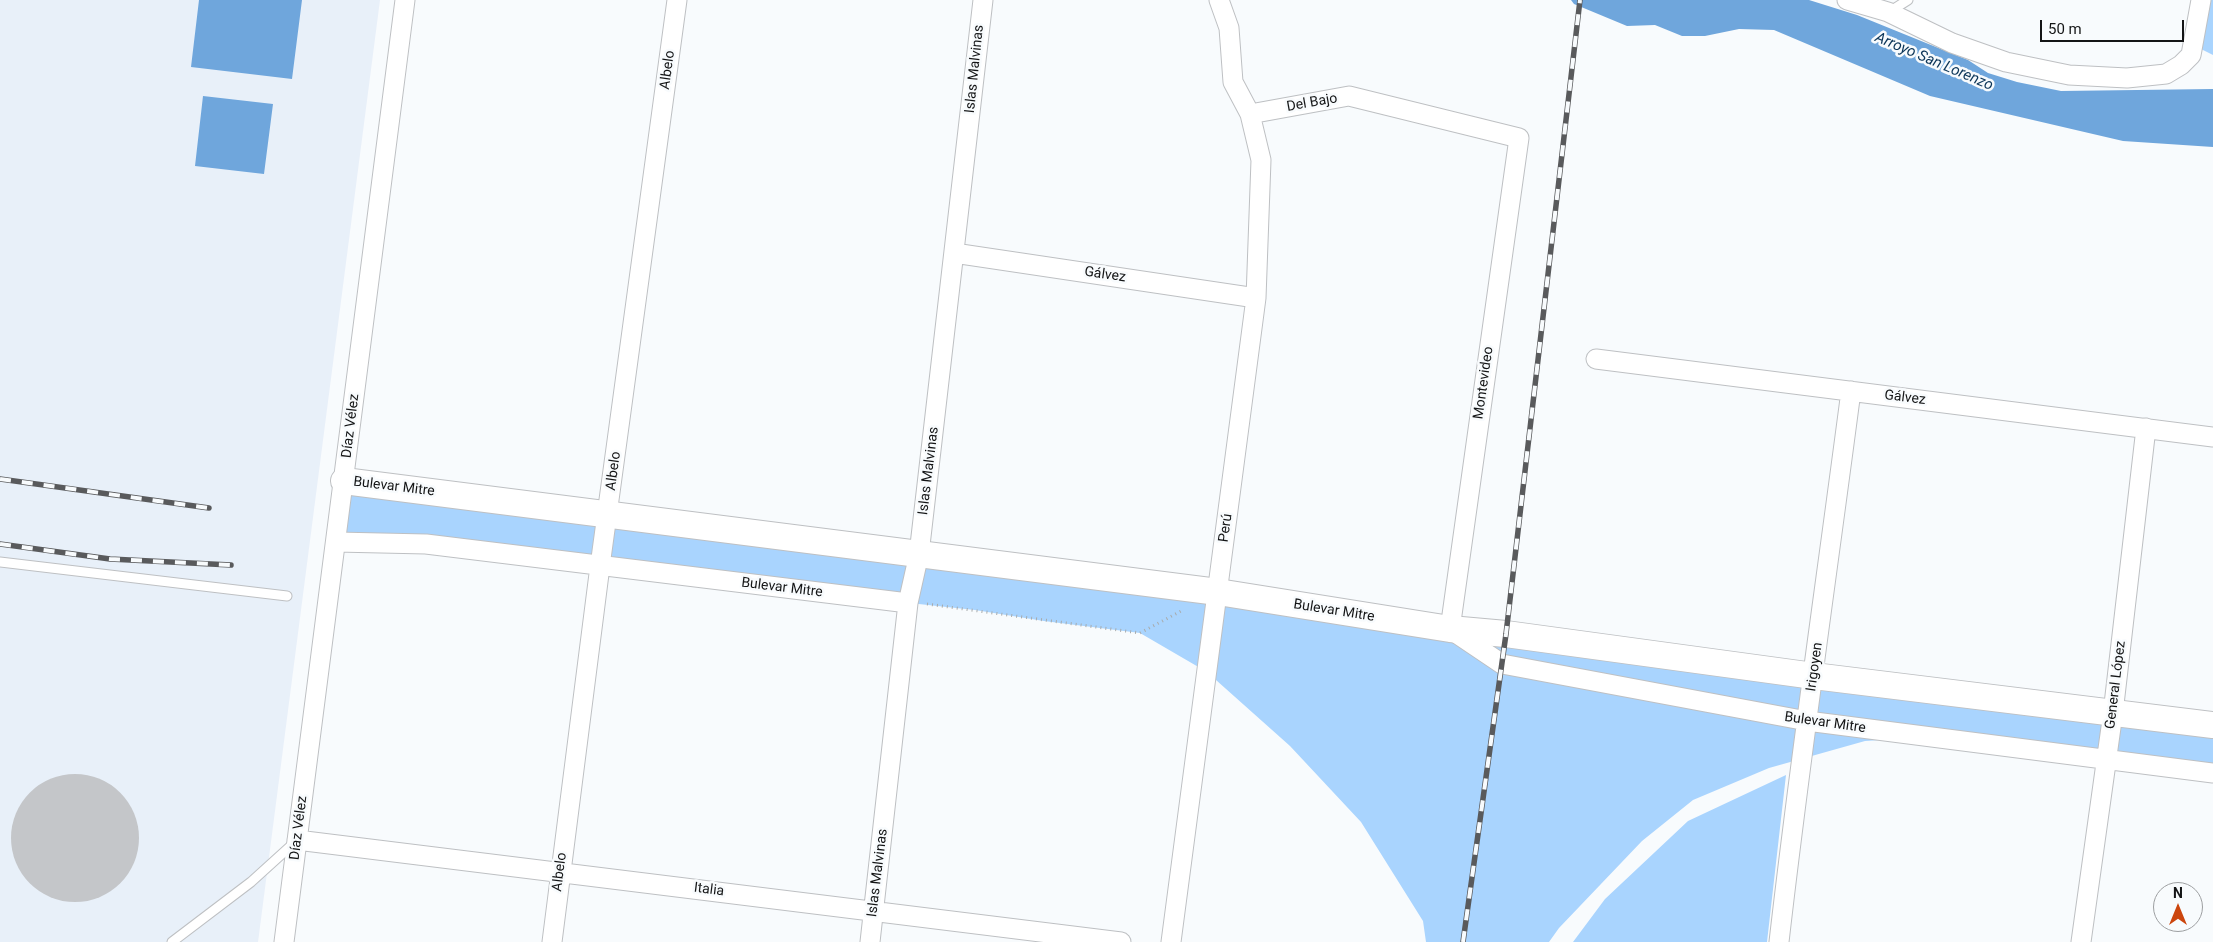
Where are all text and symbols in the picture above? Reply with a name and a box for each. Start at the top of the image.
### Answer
scale bar [2043,10,2187,42]
text: 50 m [2048,20,2082,38]
street label: Islas Malvinas [962,24,988,114]
water label: Arroyo San Lorenzo [1872,29,1996,95]
street label: Albelo [657,49,679,91]
street label: Del Bajo [1285,90,1339,116]
street label: Gálvez [1083,264,1127,286]
street label: Montevideo [1471,346,1497,420]
street label: Gálvez [1883,387,1927,409]
street label: Díaz Vélez [339,393,363,459]
street label: Islas Malvinas [915,426,943,516]
street label: Albelo [603,450,625,492]
street label: Bulevar Mitre [352,474,436,500]
street label: Perú [1216,513,1236,543]
street label: Bulevar Mitre [740,575,824,601]
street label: Bulevar Mitre [1292,596,1376,626]
street label: General López [2102,640,2130,730]
street label: Irigoyen [1803,641,1827,693]
street label: Bulevar Mitre [1783,709,1867,737]
street label: Díaz Vélez [287,795,311,861]
street label: Islas Malvinas [864,828,892,918]
street label: Albelo [549,852,571,892]
street label: Italia [693,880,725,900]
north arrow [2153,882,2203,932]
text: N [2173,885,2183,901]

